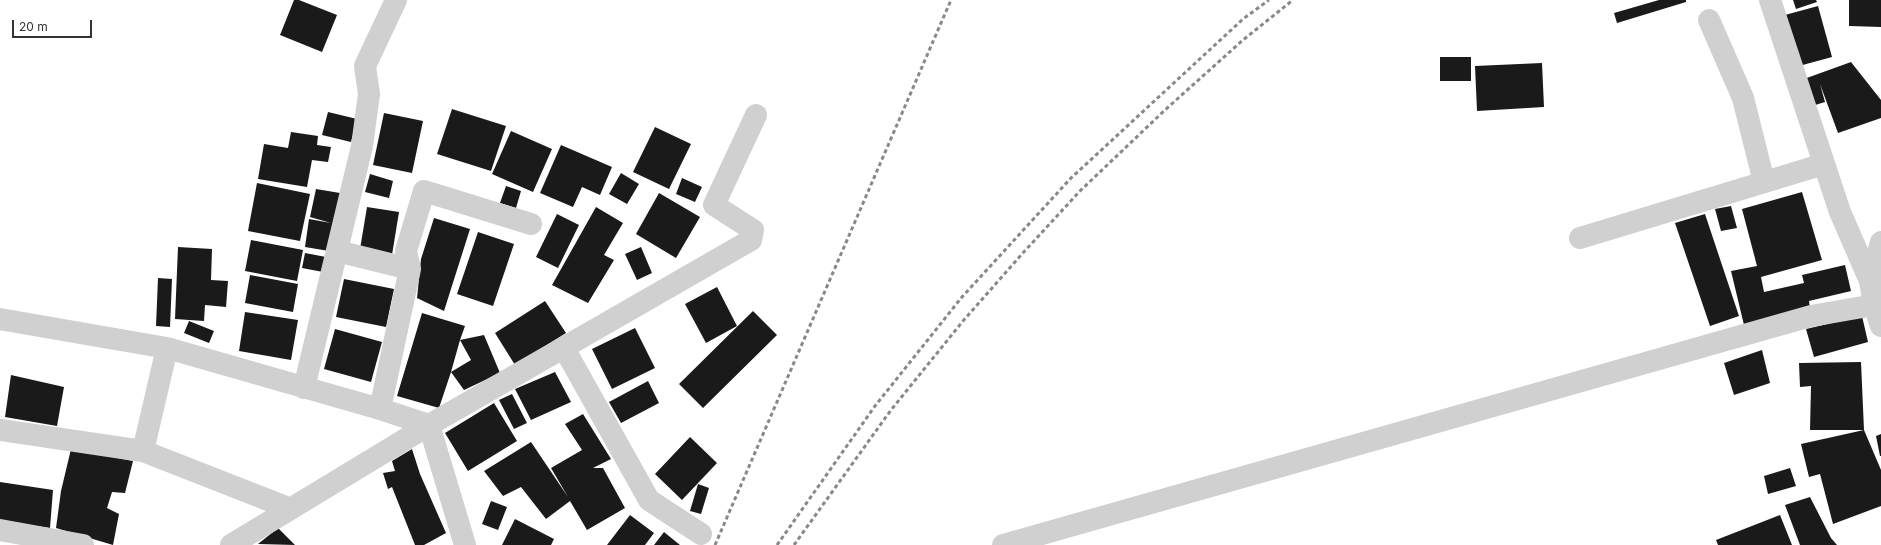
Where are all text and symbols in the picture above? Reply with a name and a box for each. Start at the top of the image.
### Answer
scale bar [14,12,94,38]
text: 20 m [19,19,48,34]

